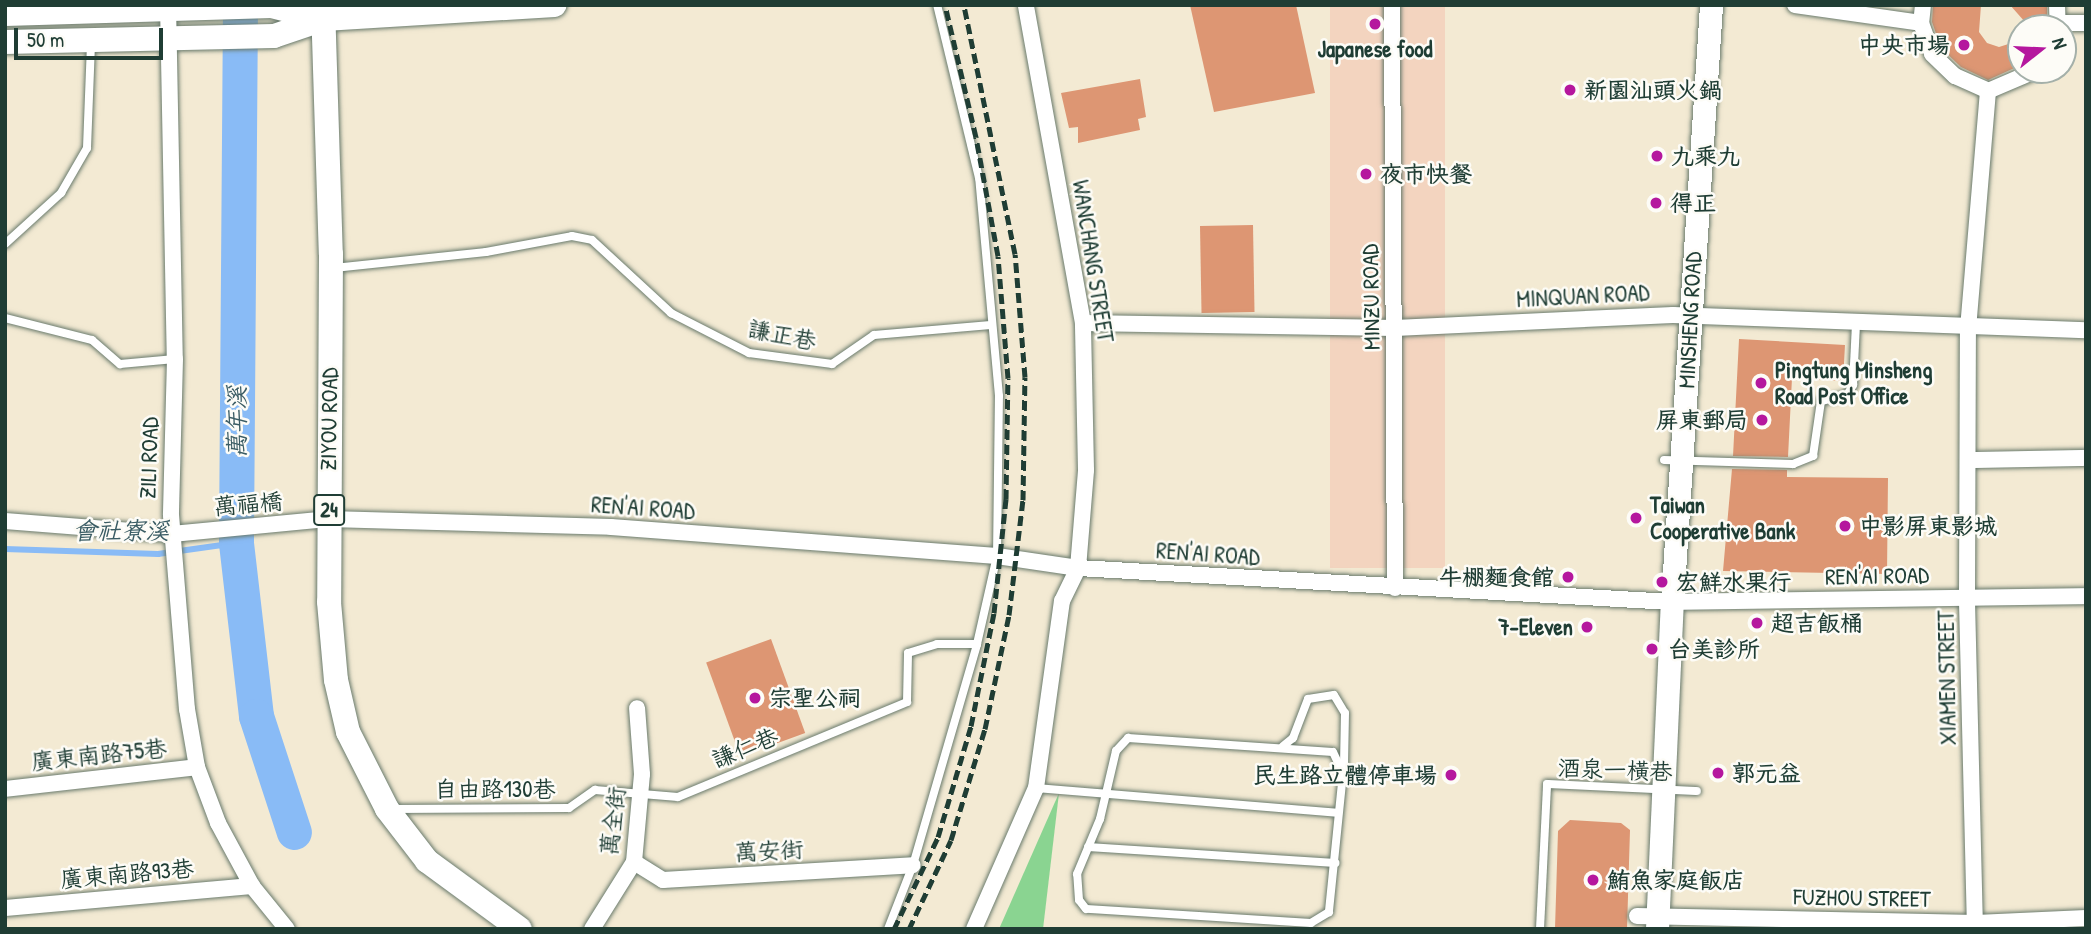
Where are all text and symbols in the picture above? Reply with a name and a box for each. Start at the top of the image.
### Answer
scale bar [18,14,166,58]
north arrow [2007,14,2077,84]
marker: Japanese food [1367,16,1383,32]
text: 50 m [27,25,64,54]
place label: 中央市場 [1858,31,1950,59]
text: N [2046,34,2074,52]
place label: Japanese food [1318,35,1432,63]
marker: 中央市場 [1956,37,1972,53]
place label: 新園汕頭火鍋 [1584,76,1722,104]
marker: 新園汕頭火鍋 [1562,82,1578,98]
place label: 九乘九 [1671,142,1740,170]
marker: 九乘九 [1649,148,1665,164]
place label: 夜市快餐 [1380,160,1472,188]
marker: 夜市快餐 [1358,166,1374,182]
street label: WANCHANG STREET [1067,178,1119,344]
place label: 得正 [1670,189,1716,217]
marker: 得正 [1648,195,1664,211]
street label: MINZU ROAD [1356,244,1386,350]
street label: MINSHENG ROAD [1673,251,1707,389]
street label: MINQUAN ROAD [1516,279,1650,313]
street label: 謙正巷 [746,315,818,355]
place label: Pingtung Minsheng Road Post Office [1775,356,1932,410]
street label: ZIYOU ROAD [314,367,344,471]
marker: Pingtung Minsheng Road Post Office [1753,375,1769,391]
water label: 萬年溪 [223,386,251,458]
place label: 屏東郵局 [1656,406,1748,434]
marker: 屏東郵局 [1754,412,1770,428]
street label: ZILI ROAD [134,417,164,499]
street label: 萬福橋 [212,487,284,521]
street label: REN'AI ROAD [590,491,696,525]
place label: Taiwan Cooperative Bank [1650,491,1795,545]
road number: 24 [312,492,346,528]
marker: Taiwan Cooperative Bank [1628,510,1644,526]
place label: 中影屏東影城 [1859,512,1997,540]
water label: 會社寮溪 [73,517,169,545]
marker: 中影屏東影城 [1837,518,1853,534]
street label: REN'AI ROAD [1155,537,1261,571]
street label: REN'AI ROAD [1825,561,1929,591]
place label: 牛棚麵食館 [1439,563,1554,591]
place label: 宏鮮水果行 [1676,568,1791,596]
marker: 牛棚麵食館 [1560,569,1576,585]
marker: 宏鮮水果行 [1654,574,1670,590]
place label: 超吉飯桶 [1771,609,1863,637]
street label: XIAMEN STREET [1932,610,1962,746]
place label: 7-Eleven [1498,613,1573,641]
marker: 超吉飯桶 [1749,615,1765,631]
marker: 7-Eleven [1579,619,1595,635]
place label: 台美診所 [1668,635,1760,663]
marker: 台美診所 [1642,639,1662,659]
place label: 宗聖公祠 [769,684,861,712]
marker: 宗聖公祠 [747,690,763,706]
street label: 謙仁巷 [708,722,782,774]
street label: 廣東南路75巷 [30,734,168,776]
street label: 酒泉一橫巷 [1557,754,1673,786]
place label: 郭元益 [1732,759,1801,787]
place label: 民生路立體停車場 [1253,761,1437,789]
marker: 郭元益 [1710,765,1726,781]
marker: 民生路立體停車場 [1443,767,1459,783]
street label: 自由路130巷 [435,775,555,803]
street label: 萬全街 [595,785,631,857]
street label: 萬安街 [734,835,804,867]
street label: 廣東南路93巷 [59,854,195,894]
place label: 鮪魚家庭飯店 [1607,866,1745,894]
marker: 鮪魚家庭飯店 [1585,872,1601,888]
street label: FUZHOU STREET [1793,883,1931,913]

